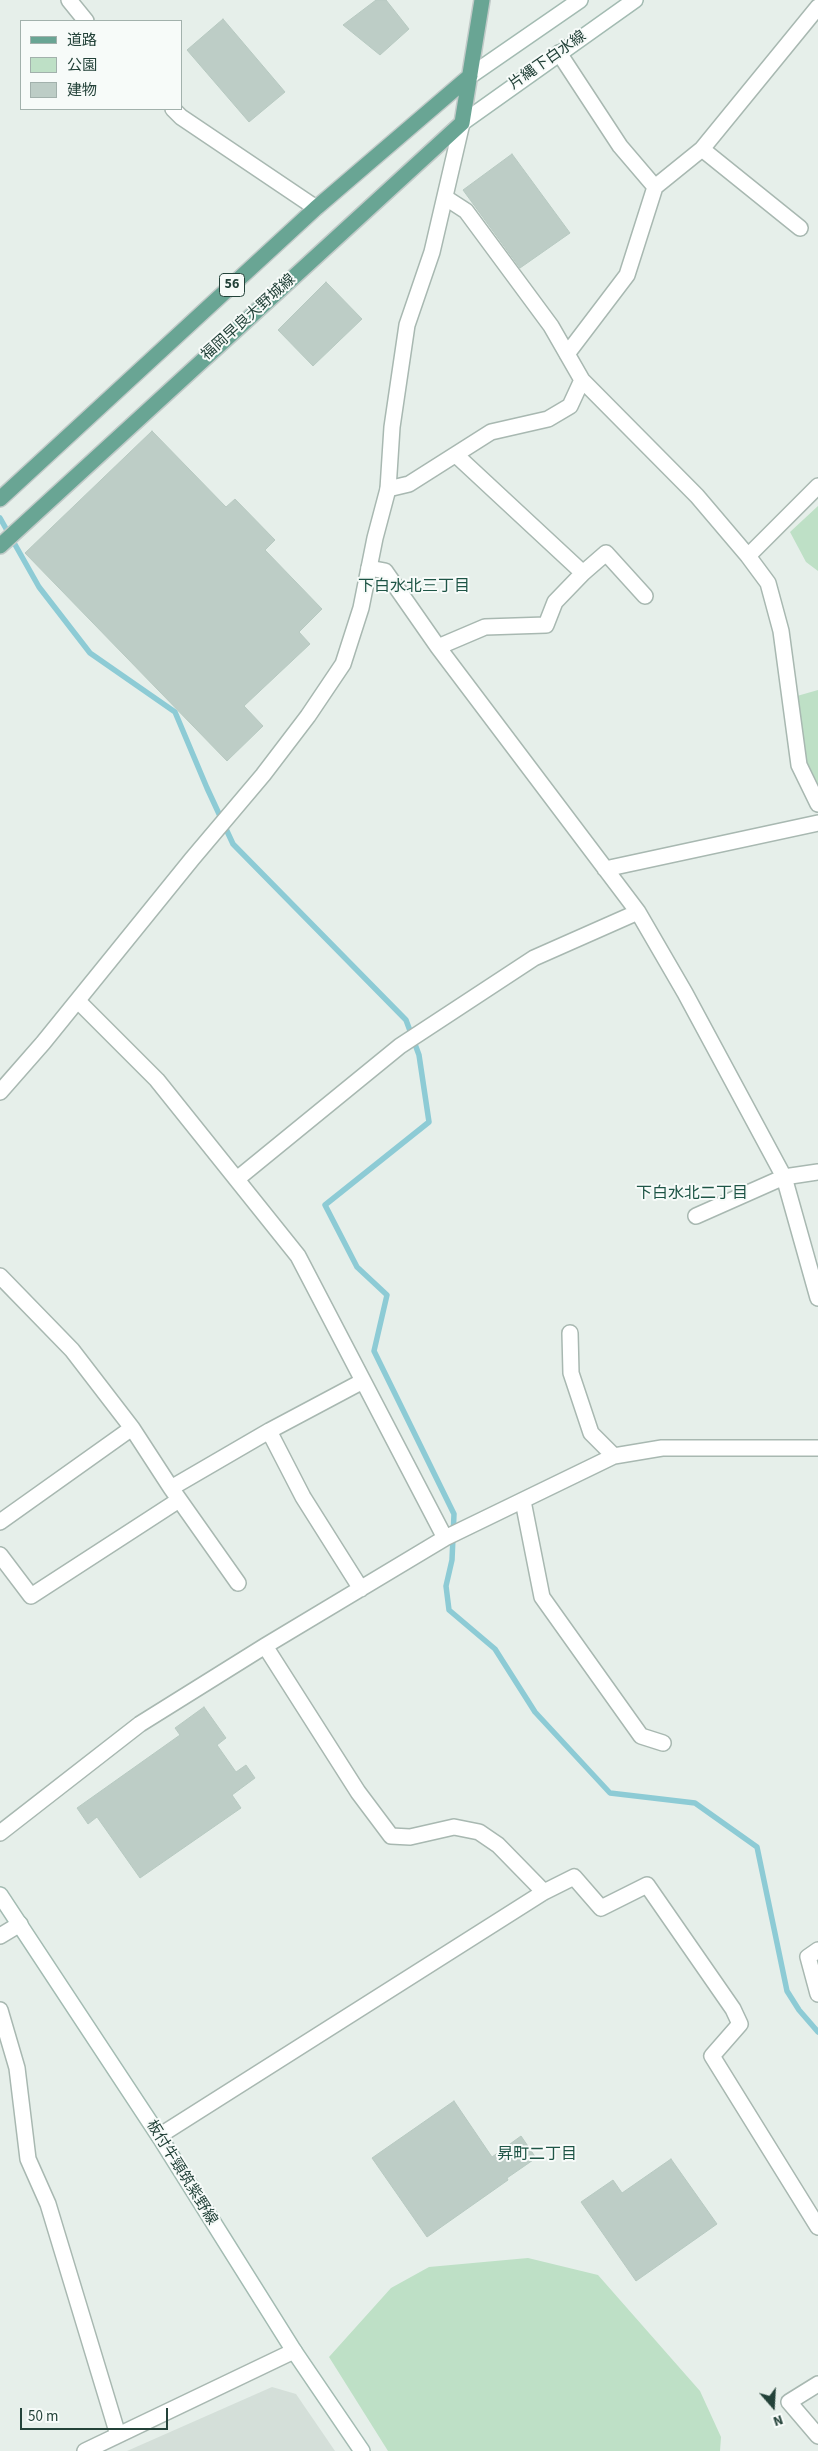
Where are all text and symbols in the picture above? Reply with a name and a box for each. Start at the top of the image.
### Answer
legend [20,20,182,110]
street label: 片縄下白水線 [506,28,590,94]
text: 道路 [67,30,97,51]
text: 公園 [67,55,97,76]
text: 建物 [67,80,97,101]
street label: 福岡早良大野城線 [198,271,300,365]
road number: 56 [220,274,244,296]
district label: 下白水北三丁目 [358,577,470,597]
district label: 下白水北二丁目 [636,1184,748,1204]
street label: 板付牛頸筑紫野線 [142,2117,220,2229]
district label: 昇町二丁目 [497,2145,577,2165]
north arrow [748,2381,798,2431]
scale bar [22,2398,170,2430]
text: 50 m [28,2406,58,2427]
text: N [770,2409,786,2431]

